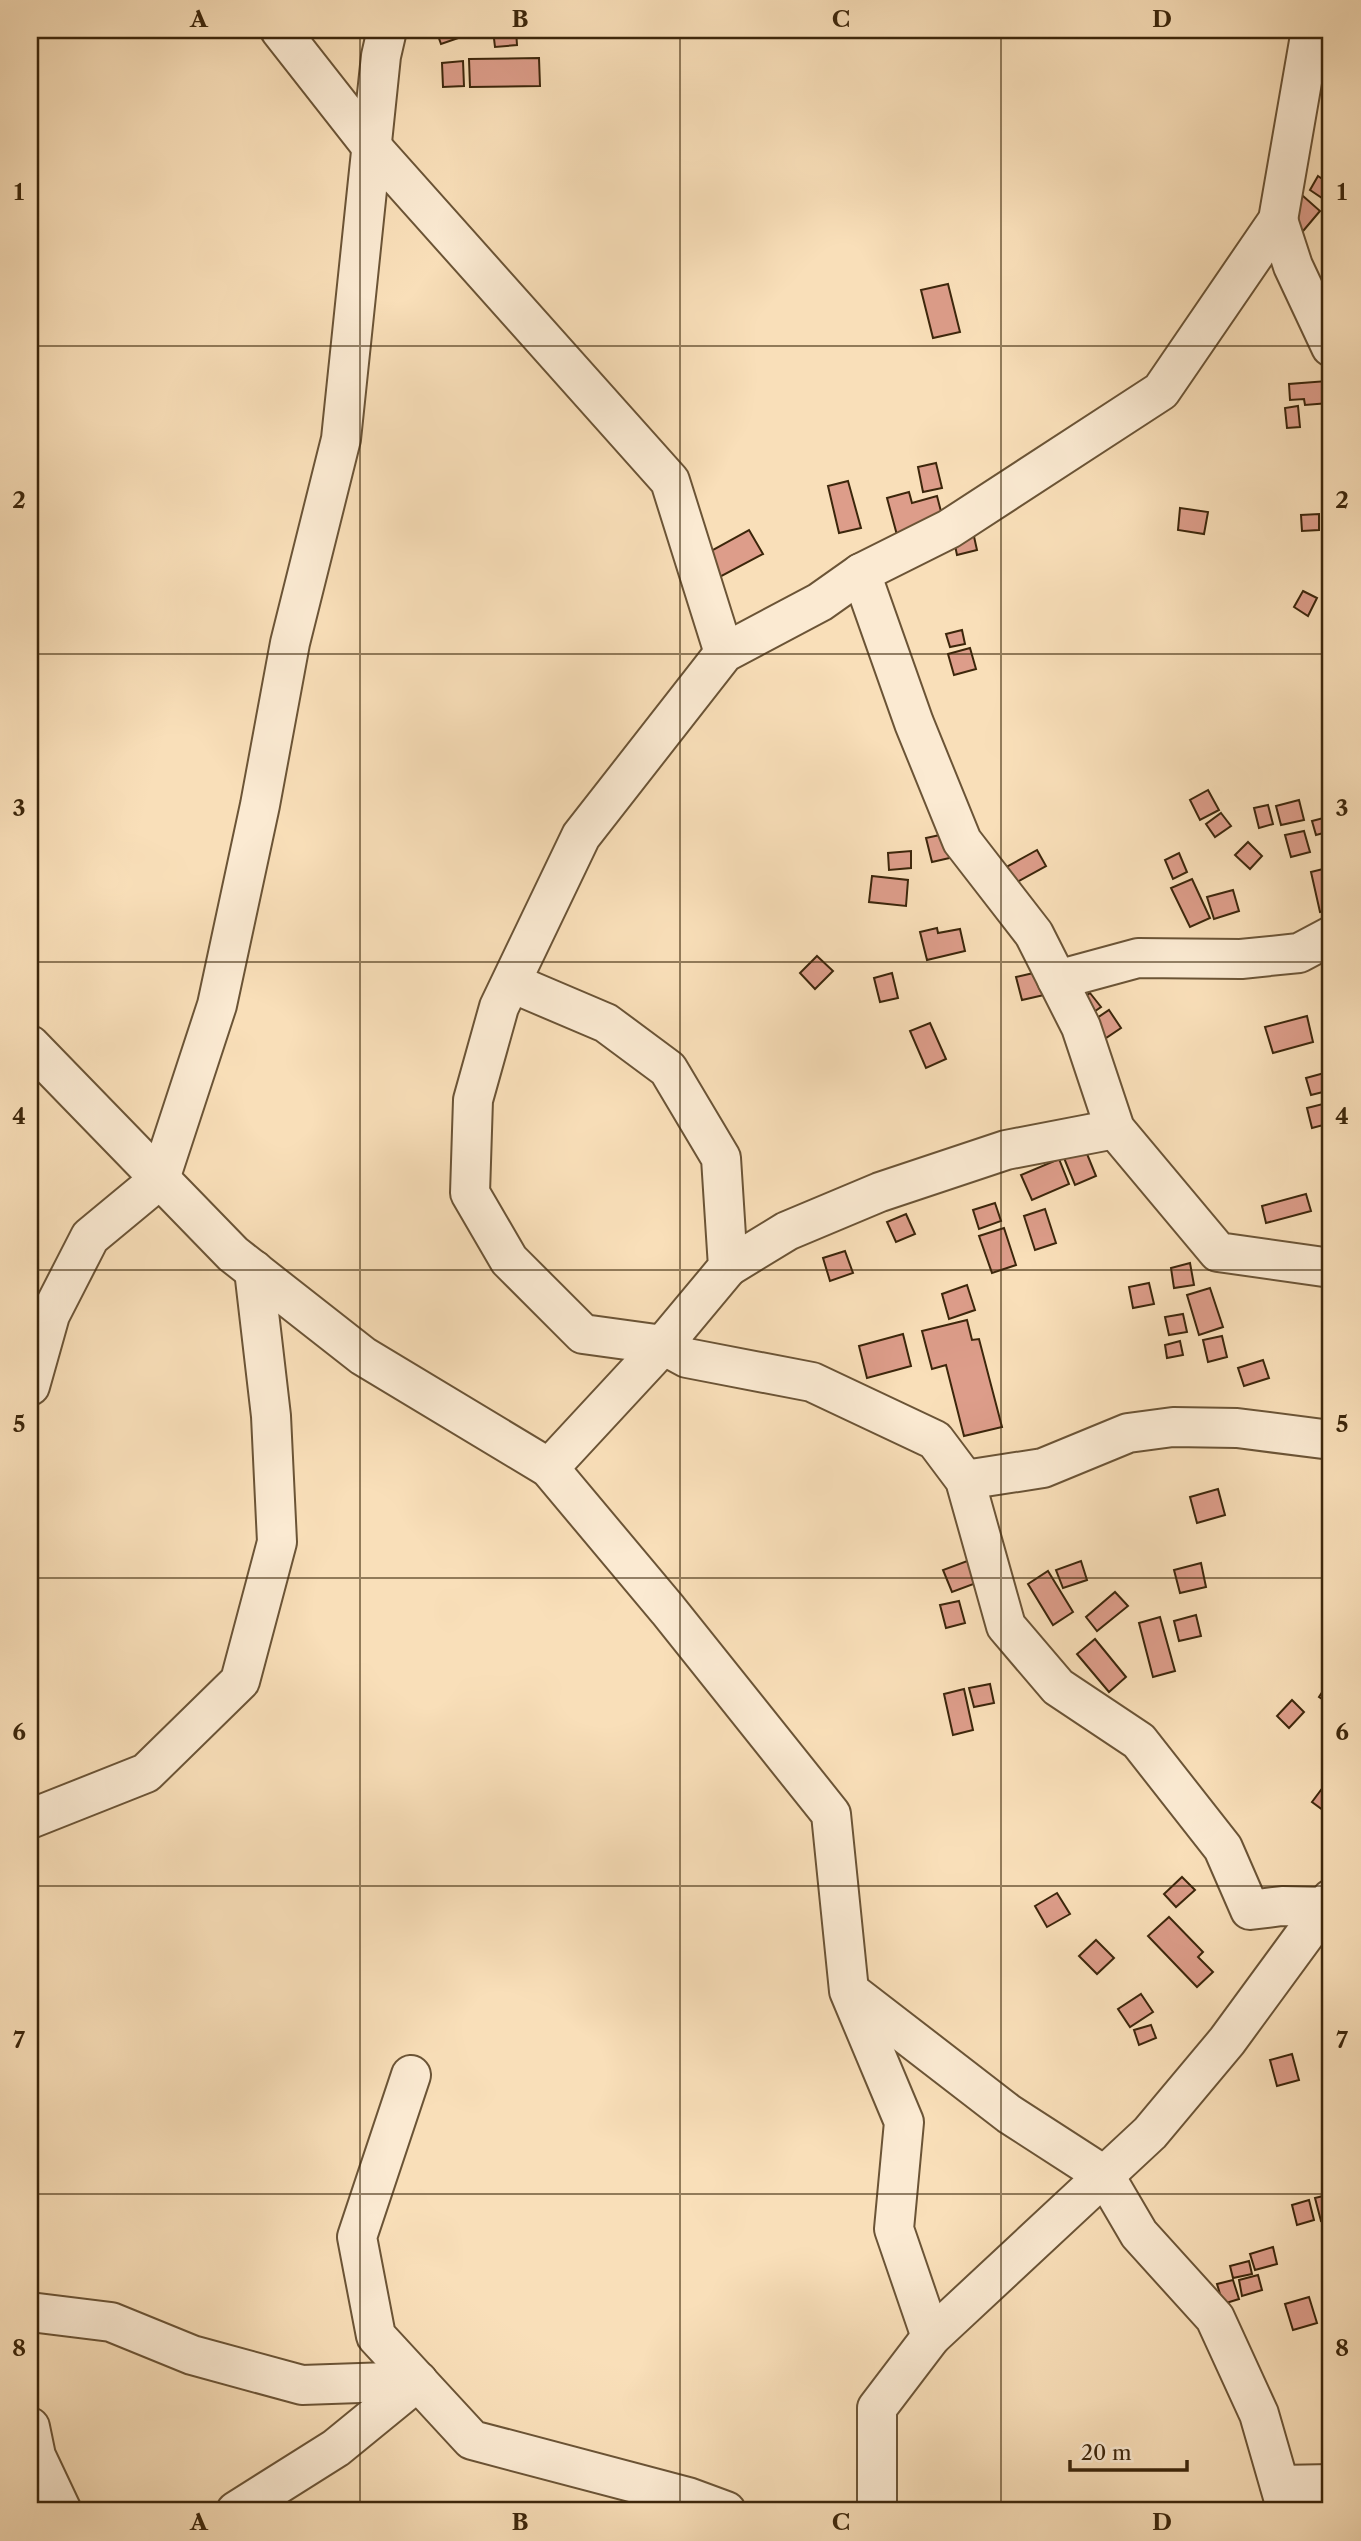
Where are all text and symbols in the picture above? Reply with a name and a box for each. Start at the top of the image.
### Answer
text: A [189,5,209,33]
text: B [511,5,529,33]
text: C [832,5,850,33]
text: D [1152,5,1172,33]
text: 1 [14,178,25,206]
text: 1 [1337,178,1348,206]
text: 2 [12,486,26,514]
text: 2 [1335,486,1349,514]
text: 3 [13,794,26,822]
text: 3 [1336,794,1349,822]
text: 4 [12,1102,26,1130]
text: 4 [1335,1102,1349,1130]
text: 5 [13,1410,25,1438]
text: 5 [1336,1410,1348,1438]
text: 6 [12,1718,26,1746]
text: 6 [1335,1718,1349,1746]
text: 7 [13,2026,25,2054]
text: 7 [1336,2026,1348,2054]
text: 8 [12,2334,26,2362]
text: 8 [1335,2334,1349,2362]
scale bar [1070,2429,1188,2473]
text: 20 m [1081,2440,1132,2465]
text: A [189,2508,209,2536]
text: B [511,2508,529,2536]
text: C [832,2508,850,2536]
text: D [1152,2508,1172,2536]

